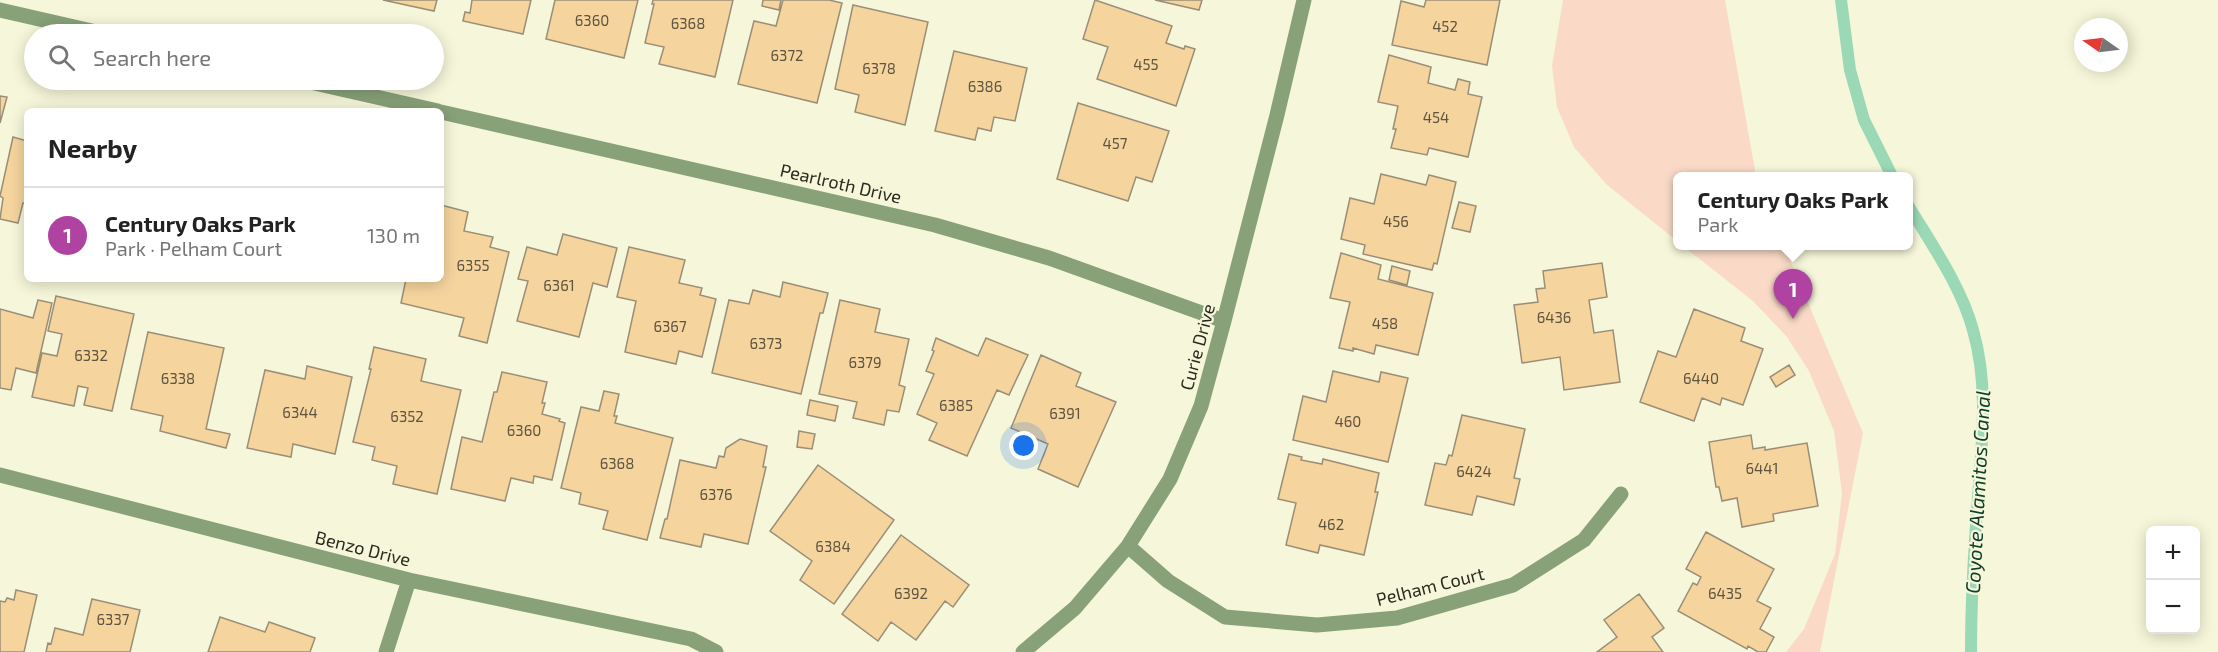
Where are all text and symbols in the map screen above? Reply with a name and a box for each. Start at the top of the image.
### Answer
house number: 6360 [575,11,609,29]
house number: 6368 [671,14,705,32]
house number: 452 [1432,17,1458,35]
north arrow [2074,18,2128,72]
search box [24,24,444,90]
icon: search [45,41,78,74]
text: Search here [93,44,211,70]
house number: 6372 [770,46,804,64]
house number: 455 [1133,55,1159,73]
house number: 6378 [862,59,896,77]
house number: 6386 [968,77,1002,95]
house number: 454 [1423,108,1449,126]
text: Nearby [48,132,137,163]
house number: 457 [1103,134,1128,152]
street label: Pearlroth Drive [778,158,904,208]
popup [1673,172,1913,250]
text: Century Oaks Park [1698,186,1888,212]
text: Century Oaks Park [105,210,296,236]
house number: 456 [1383,212,1409,230]
text: Park [1698,212,1738,236]
text: 1 [63,223,72,247]
text: 130 m [367,223,420,247]
text: Park · Pelham Court [105,236,282,260]
house number: 6355 [456,256,490,274]
pin: 1 [1774,270,1812,319]
house number: 6361 [543,276,575,294]
street label: Curie Drive [1175,301,1219,393]
house number: 6436 [1537,308,1571,326]
house number: 458 [1372,314,1398,332]
house number: 6367 [653,317,687,335]
house number: 6373 [750,334,782,352]
house number: 6332 [74,346,108,364]
house number: 6379 [848,353,882,371]
house number: 6338 [161,369,195,387]
house number: 6440 [1683,369,1719,387]
water label: Coyote Alamitos Canal [1960,390,1995,594]
house number: 6385 [939,396,973,414]
house number: 6344 [282,403,318,421]
house number: 6391 [1049,404,1081,422]
house number: 6352 [390,407,424,425]
house number: 460 [1335,412,1361,430]
house number: 6360 [507,421,541,439]
your location [1009,431,1038,460]
house number: 6368 [600,454,634,472]
house number: 6441 [1745,459,1779,477]
house number: 6424 [1456,462,1492,480]
house number: 6376 [699,485,733,503]
house number: 462 [1318,515,1344,533]
street label: Benzo Drive [313,526,413,570]
map controls [2146,526,2200,634]
button: + [2146,526,2200,580]
house number: 6384 [815,537,851,555]
street label: Pelham Court [1374,562,1486,610]
button: − [2146,580,2200,634]
house number: 6392 [894,584,928,602]
house number: 6435 [1708,584,1742,602]
house number: 6337 [97,610,130,628]

